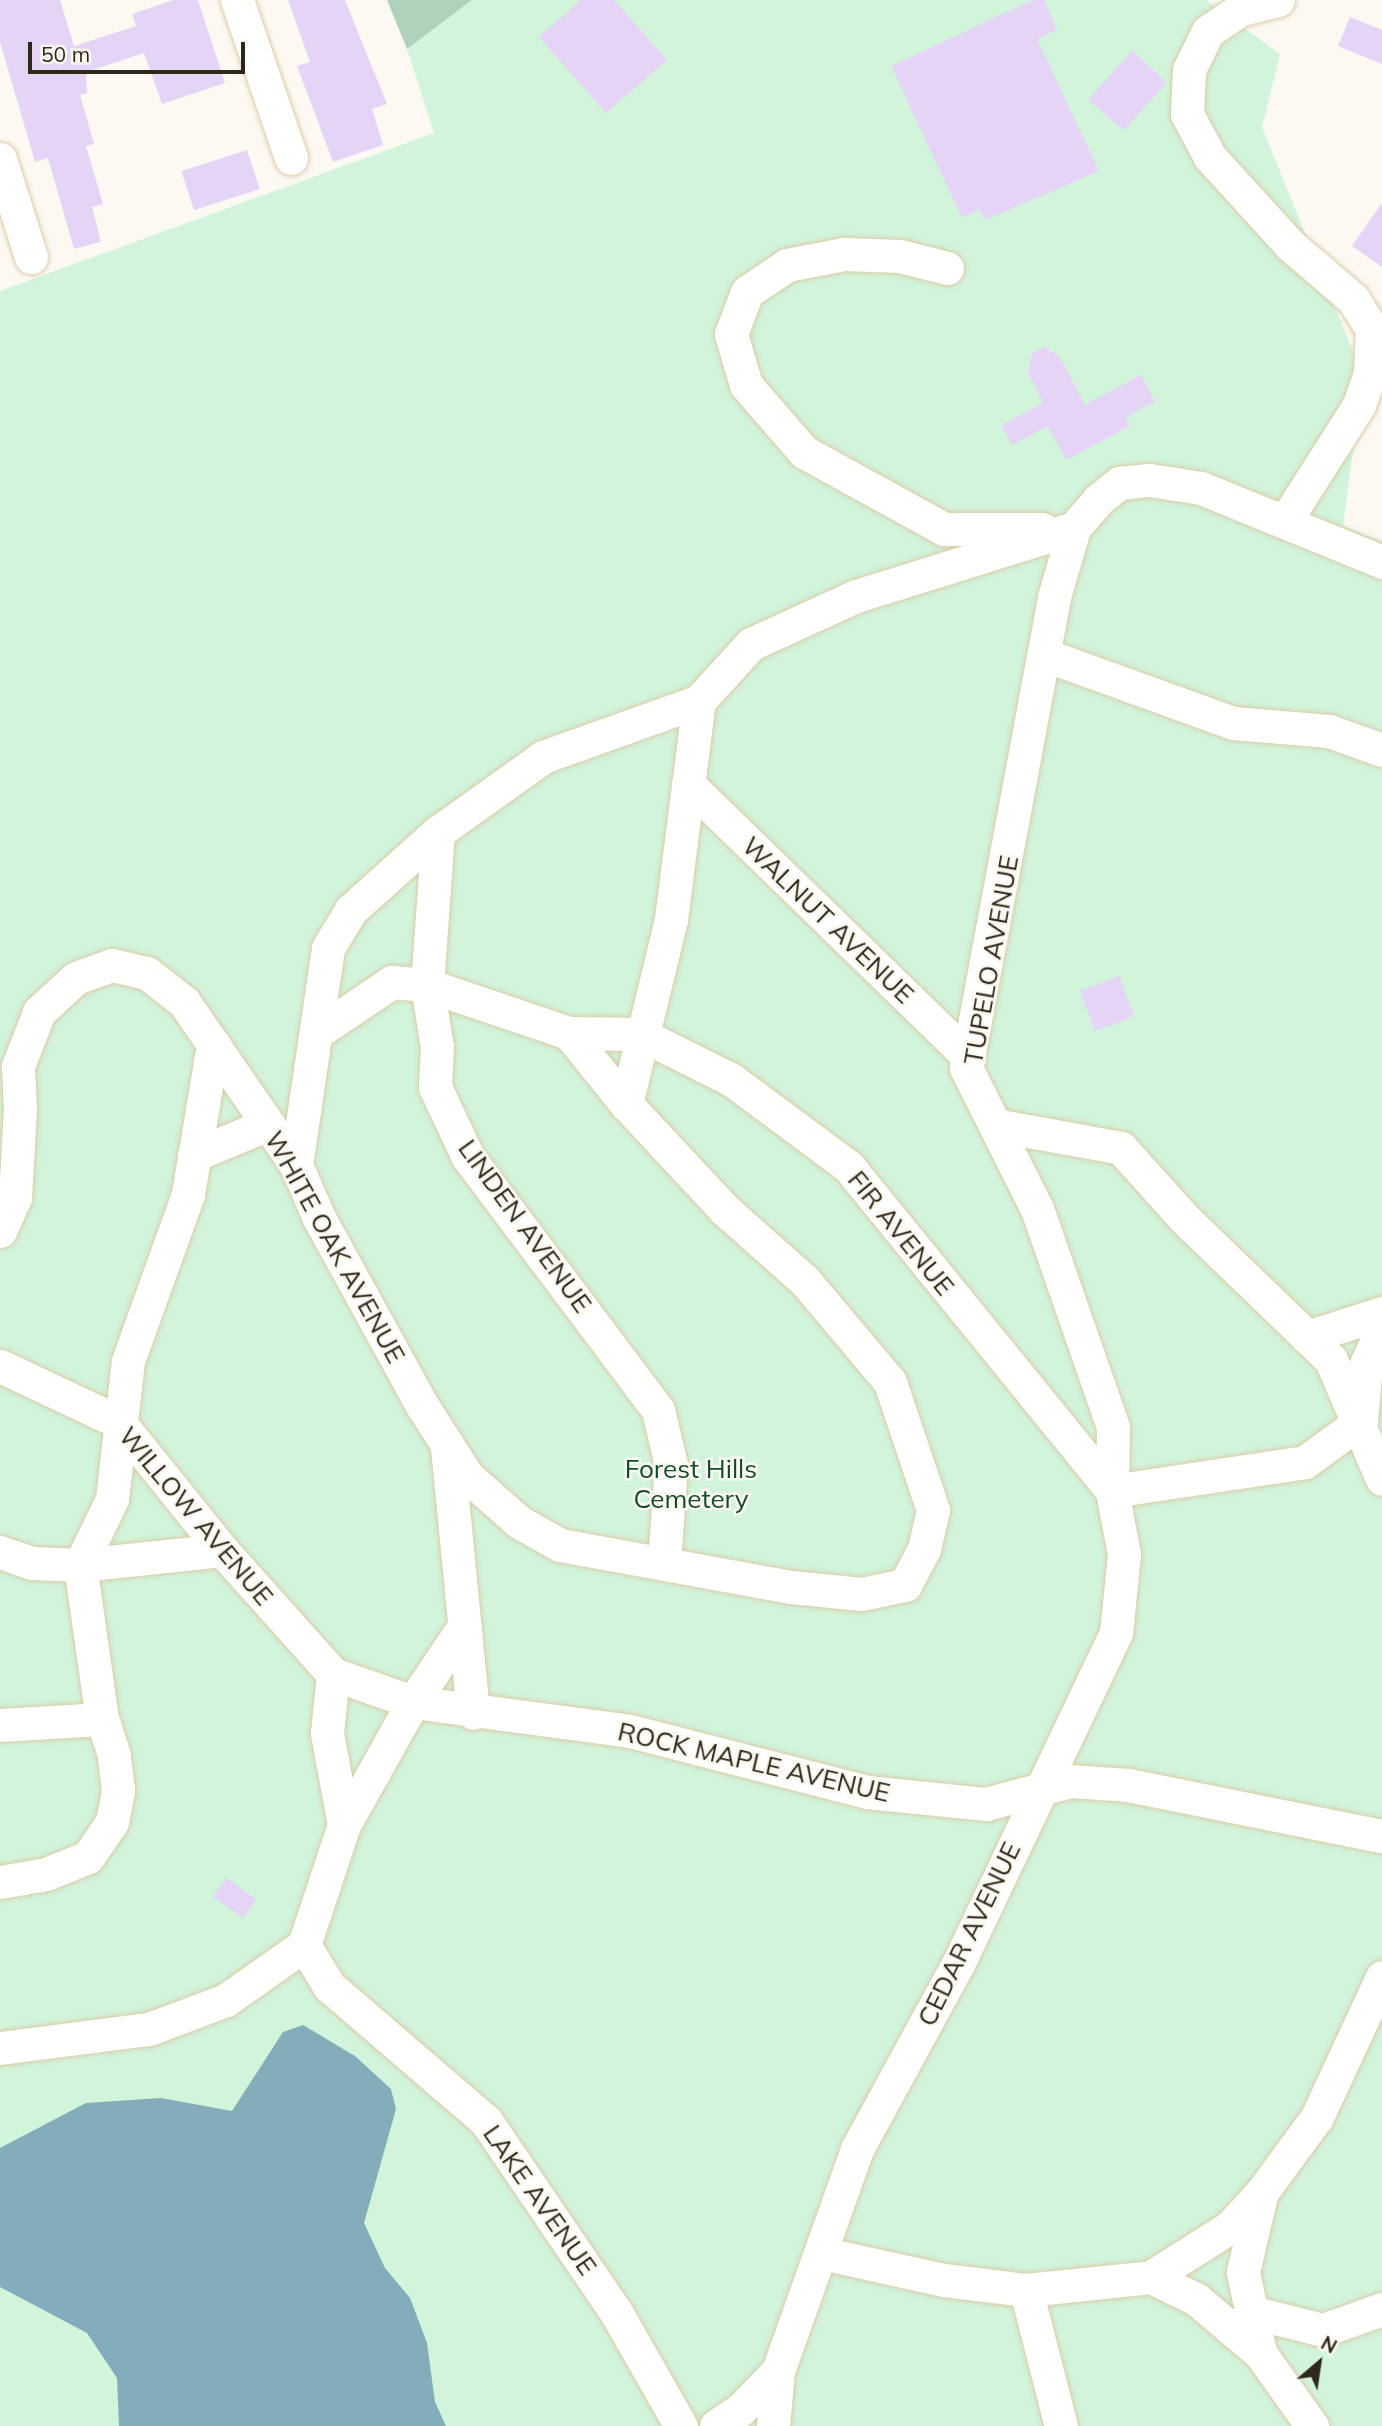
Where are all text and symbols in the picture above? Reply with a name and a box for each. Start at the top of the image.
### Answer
scale bar [32,28,248,72]
text: 50 m [41,41,90,67]
street label: WALNUT AVENUE [736,830,920,1010]
street label: TUPELO AVENUE [957,853,1025,1067]
street label: WHITE OAK AVENUE [258,1126,412,1368]
street label: LINDEN AVENUE [452,1133,598,1319]
street label: FIR AVENUE [841,1165,961,1301]
street label: WILLOW AVENUE [112,1420,280,1612]
park label: Forest Hills Cemetery [625,1453,757,1514]
street label: ROCK MAPLE AVENUE [615,1715,893,1809]
street label: CEDAR AVENUE [911,1837,1027,2031]
street label: LAKE AVENUE [477,2119,603,2281]
north arrow [1284,2328,1354,2398]
text: N [1317,2331,1341,2359]

